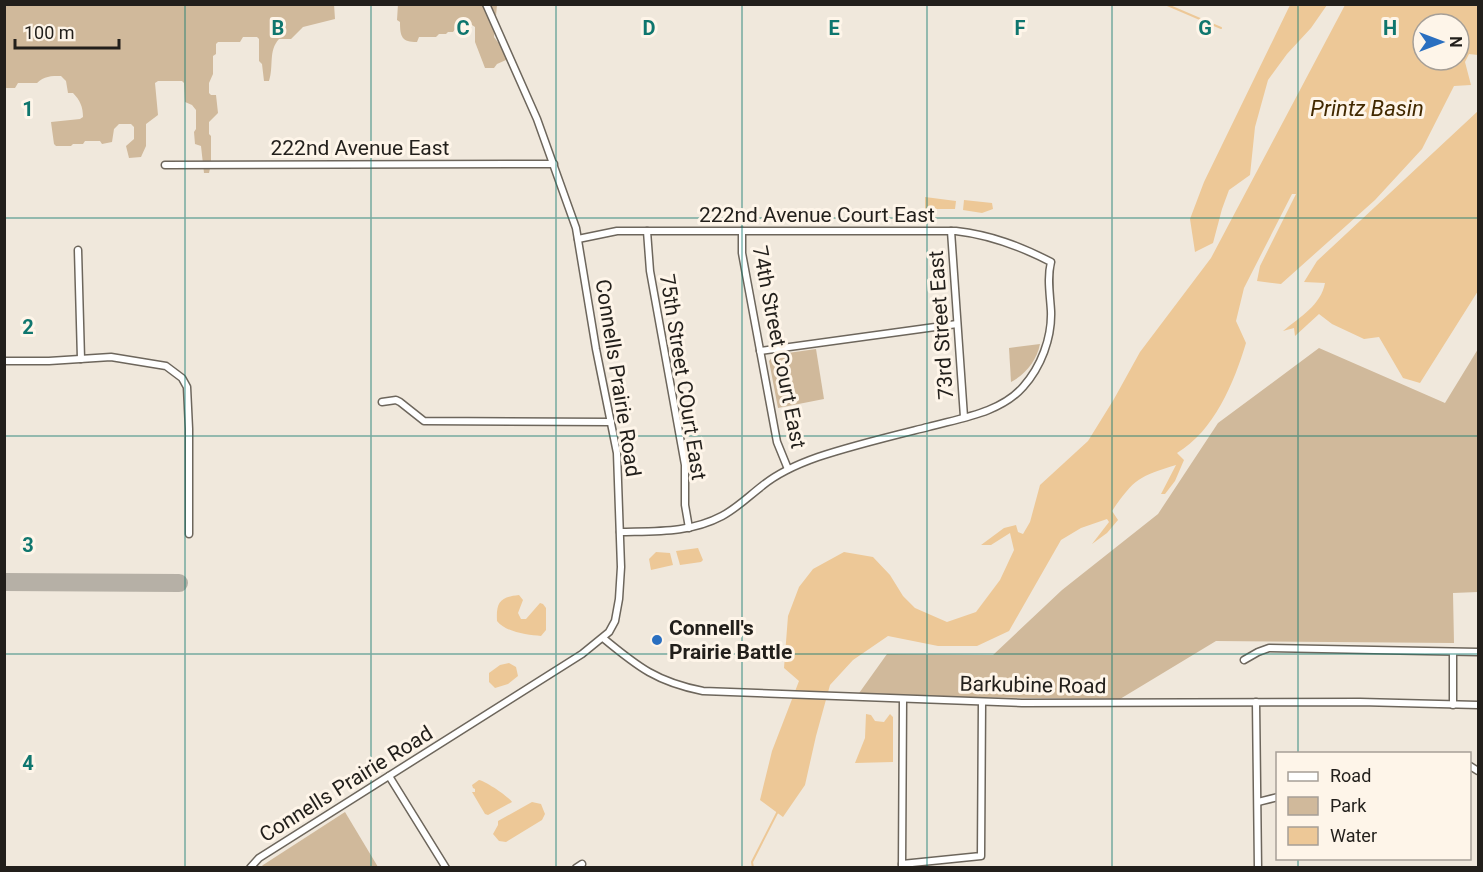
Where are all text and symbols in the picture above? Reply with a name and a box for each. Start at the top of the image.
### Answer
scale bar [15,12,118,50]
north arrow [1411,12,1471,72]
text: B [272,16,284,40]
text: C [456,16,470,40]
text: D [643,16,656,40]
text: E [828,16,840,40]
text: F [1015,16,1026,40]
text: G [1198,16,1212,40]
text: H [1383,16,1397,40]
text: 100 m [24,22,75,43]
text: N [1446,36,1465,48]
water label: Printz Basin [1310,96,1424,121]
text: 1 [22,97,34,121]
street label: 222nd Avenue East [270,136,450,160]
street label: 222nd Avenue Court East [699,203,935,227]
street label: 74th Street Court East [748,244,810,450]
street label: 73rd Street East [924,250,958,400]
street label: 75th Street COurt East [655,272,711,482]
street label: Connells Prairie Road [591,278,645,478]
text: 2 [22,315,34,339]
text: 3 [22,533,34,557]
place label: Connell's Prairie Battle [669,616,792,664]
marker: Connell's Prairie Battle [650,633,664,647]
street label: Barkubine Road [959,672,1107,698]
street label: Connells Prairie Road [255,721,437,847]
text: 4 [22,751,34,775]
legend [1276,752,1471,860]
text: Road [1330,765,1371,786]
text: Park [1330,795,1367,816]
text: Water [1330,825,1377,846]

